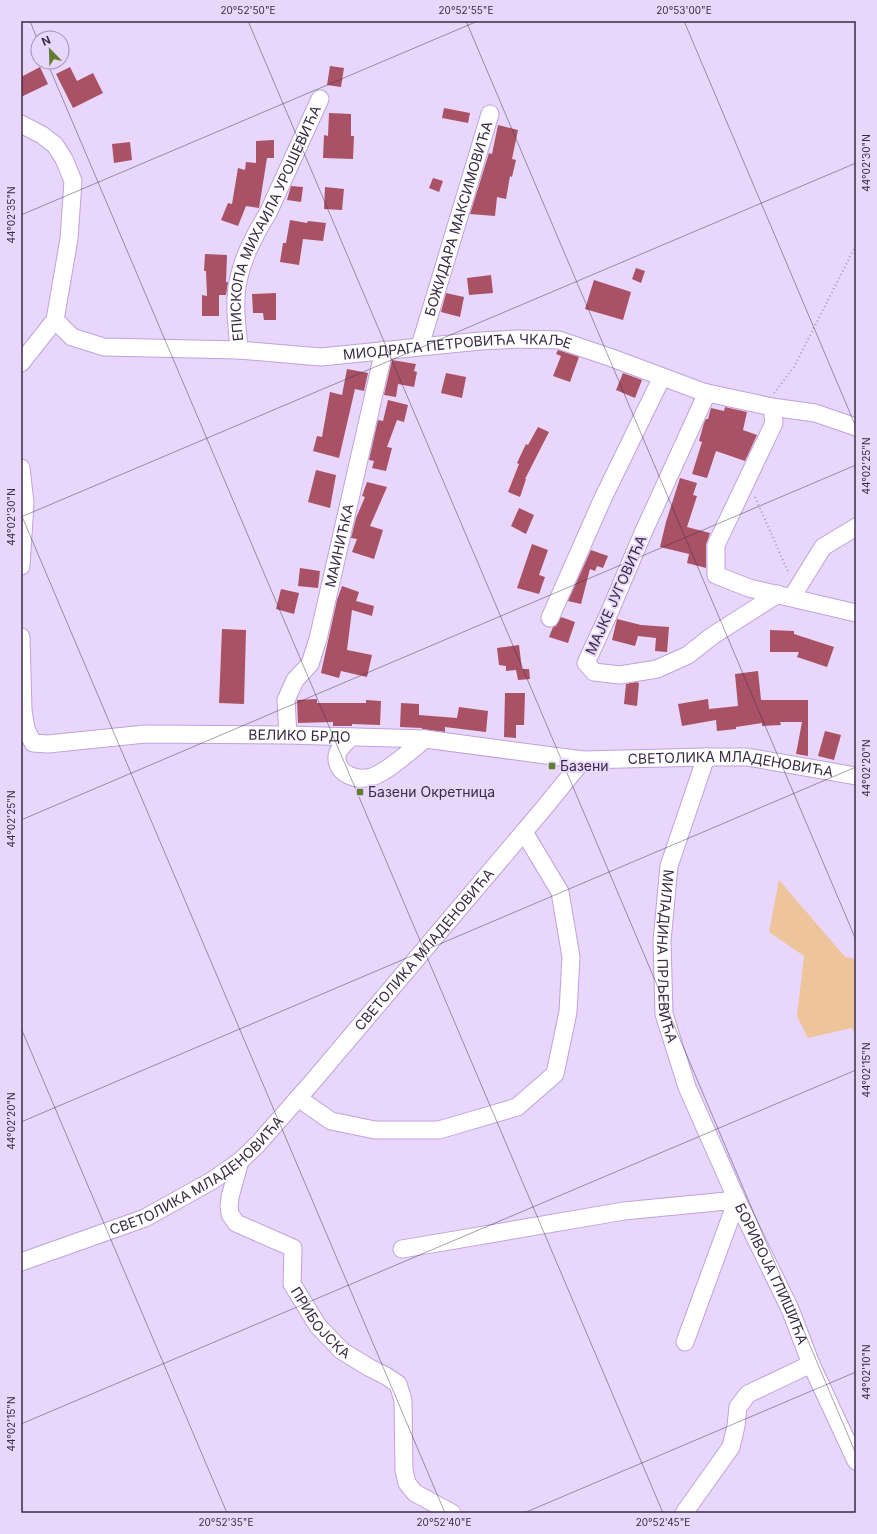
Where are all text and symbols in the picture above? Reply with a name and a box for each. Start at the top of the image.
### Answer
text: 20°52'50"E [220,4,276,16]
text: 20°52'55"E [439,4,493,16]
text: 20°53'00"E [656,4,712,16]
north arrow [30,30,70,70]
text: N [39,33,53,49]
street label: ЕПИСКОПА МИХАИЛА УРОШЕВИЋА [227,102,324,342]
street label: БОЖИДАРА МАКСИМОВИЋА [420,119,495,318]
text: 44°02'30"N [860,134,872,192]
text: 44°02'35"N [5,186,17,244]
street label: МИОДРАГА ПЕТРОВИЋА ЧКАЉЕ [342,330,574,363]
text: 44°02'25"N [860,437,872,495]
text: 44°02'30"N [5,488,17,546]
street label: МАИНИЋКА [321,502,357,589]
street label: МАЈКЕ ЈУГОВИЋА [582,532,650,657]
street label: ВЕЛИКО БРДО [248,726,351,745]
text: 44°02'20"N [860,739,872,797]
street label: СВЕТОЛИКА МЛАДЕНОВИЋА [627,748,835,780]
place label: Базени [560,757,609,774]
marker: Базени [547,761,557,771]
place label: Базени Окретница [368,783,495,800]
marker: Базени Окретница [355,787,365,797]
text: 44°02'25"N [5,790,17,848]
street label: СВЕТОЛИКА МЛАДЕНОВИЋА [351,865,497,1034]
street label: МИЛАДИНА ПРЉЕВИЋА [654,869,682,1045]
text: 44°02'15"N [860,1042,872,1098]
text: 44°02'20"N [5,1092,17,1150]
street label: СВЕТОЛИКА МЛАДЕНОВИЋА [107,1112,287,1238]
street label: БОРИВОЈА ГЛИШИЋА [732,1200,812,1347]
street label: ПРИБОЈСКА [288,1283,354,1362]
text: 44°02'10"N [860,1344,872,1400]
text: 44°02'15"N [5,1396,17,1452]
text: 20°52'35"E [198,1516,254,1528]
text: 20°52'40"E [417,1516,471,1528]
text: 20°52'45"E [636,1516,690,1528]

